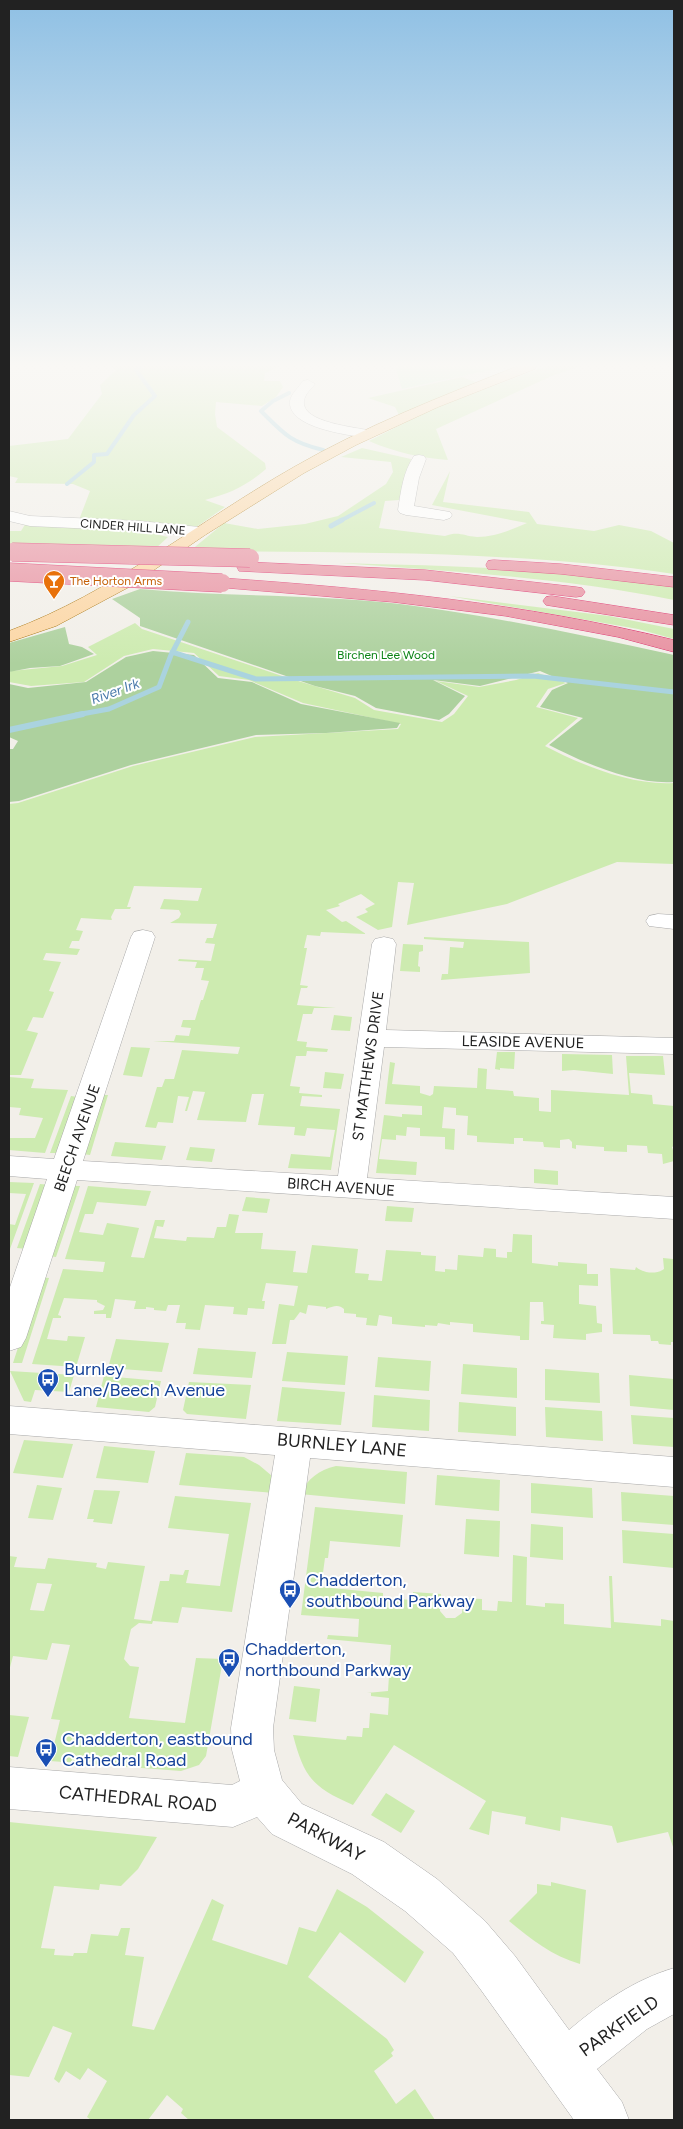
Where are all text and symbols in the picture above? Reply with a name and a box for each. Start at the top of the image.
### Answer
street label: CINDER HILL LANE [80,516,186,538]
bar icon: The Horton Arms [42,569,66,600]
place label: The Horton Arms [70,574,162,588]
park label: Birchen Lee Wood [337,648,435,662]
water label: River Irk [89,674,143,708]
street label: ST MATTHEWS DRIVE [349,990,387,1142]
street label: LEASIDE AVENUE [461,1032,585,1052]
street label: BEECH AVENUE [50,1082,104,1194]
street label: BIRCH AVENUE [286,1174,396,1200]
place label: Burnley Lane/Beech Avenue [64,1358,225,1401]
bus stop icon: Burnley Lane/Beech Avenue [36,1367,60,1398]
street label: BURNLEY LANE [276,1428,408,1462]
place label: Chadderton, southbound Parkway [306,1569,475,1612]
bus stop icon: Chadderton, southbound Parkway [278,1578,302,1609]
place label: Chadderton, northbound Parkway [245,1638,412,1681]
bus stop icon: Chadderton, northbound Parkway [217,1647,241,1678]
place label: Chadderton, eastbound Cathedral Road [62,1728,253,1771]
bus stop icon: Chadderton, eastbound Cathedral Road [34,1737,58,1768]
street label: CATHEDRAL ROAD [58,1781,218,1817]
street label: PARKWAY [284,1807,369,1867]
street label: PARKFIELD [575,1991,663,2061]

